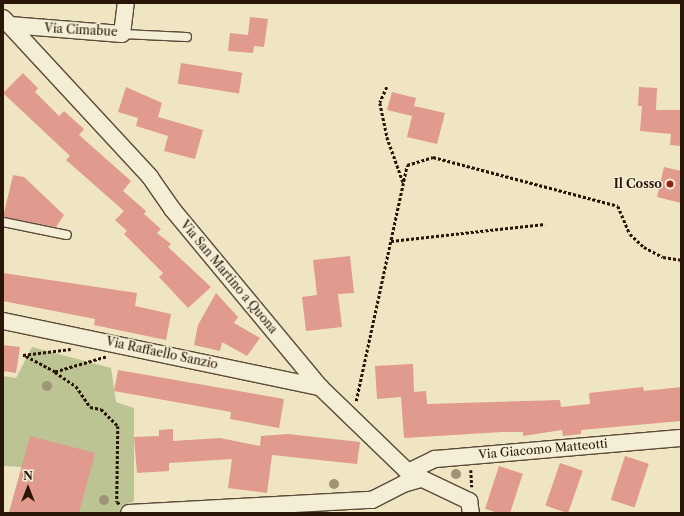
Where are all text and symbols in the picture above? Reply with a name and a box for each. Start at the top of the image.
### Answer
street label: Via Cimabue [44,21,118,39]
place label: Il Cosso [614,177,662,191]
marker: Il Cosso [665,179,675,189]
street label: Via San Martino a Quona [177,217,281,337]
street label: Via Raffaello Sanzio [105,334,219,372]
street label: Via Giacomo Matteotti [478,436,608,462]
north arrow [8,468,48,508]
text: N [23,469,33,483]

